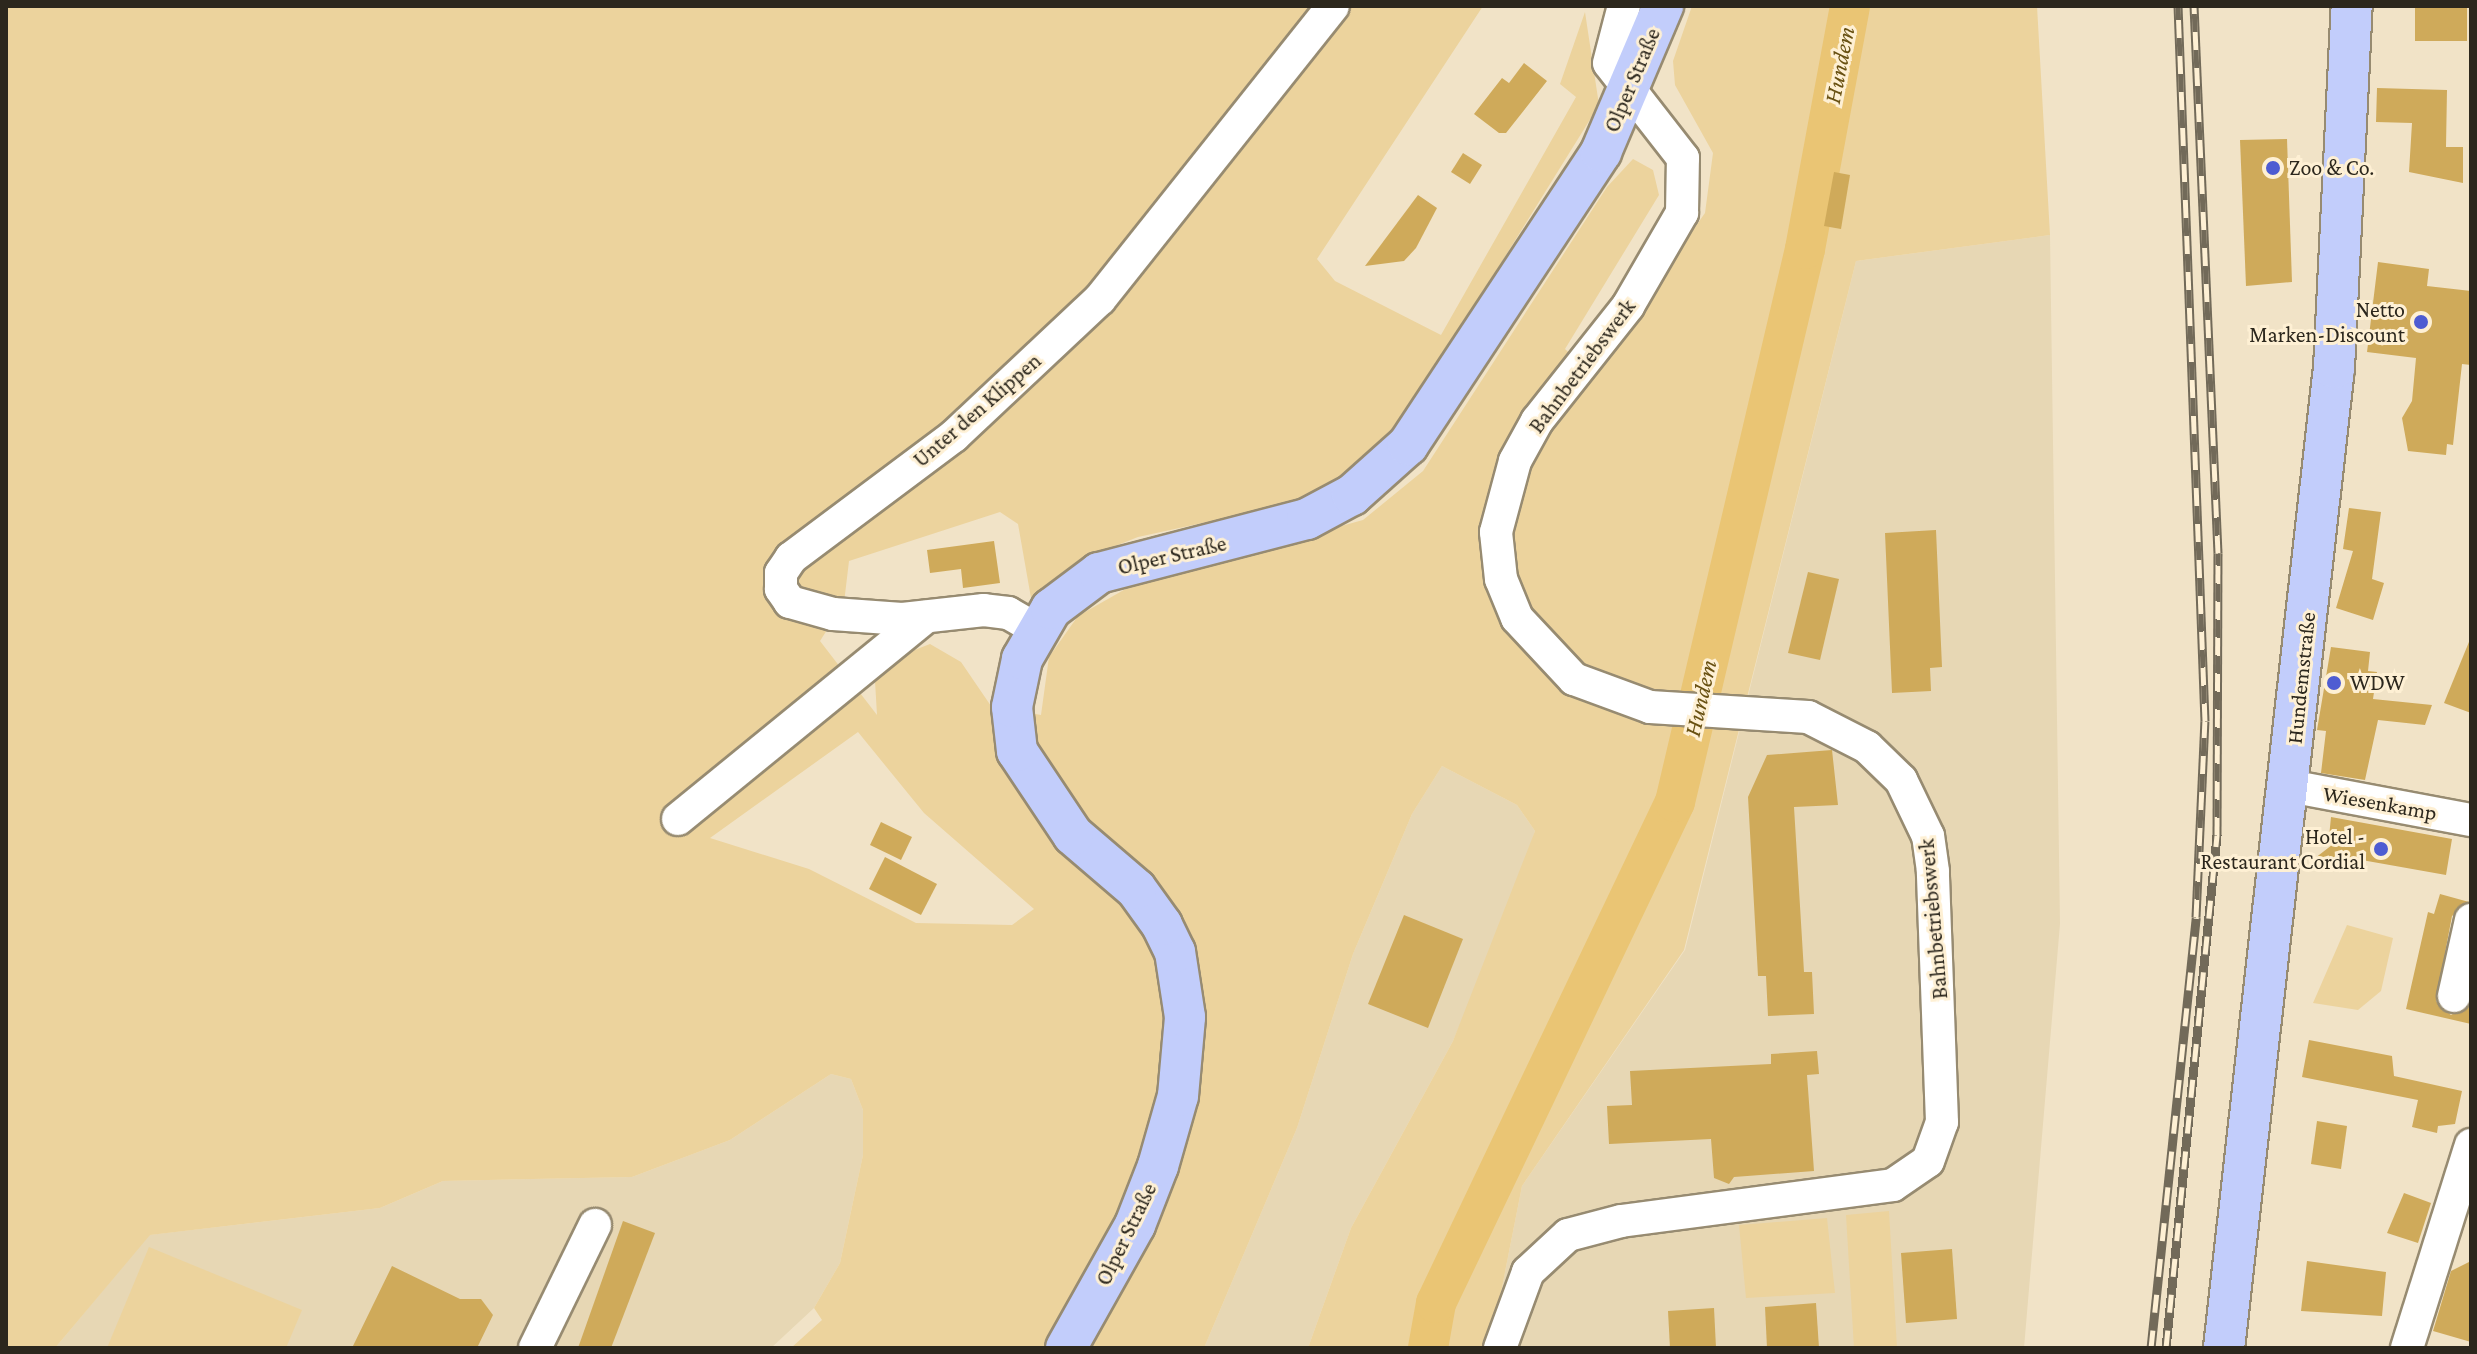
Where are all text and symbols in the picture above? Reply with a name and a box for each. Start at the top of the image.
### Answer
street label: Olper Straße [1598,24,1666,136]
water label: Hundem [1817,24,1861,106]
place label: Zoo & Co. [2289,155,2374,181]
marker: Zoo & Co. [2264,159,2282,177]
street label: Bahnbetriebswerk [1523,294,1641,438]
place label: Netto Marken-Discount [2249,296,2405,348]
marker: Netto Marken-Discount [2412,313,2430,331]
street label: Unter den Klippen [908,347,1046,473]
street label: Olper Straße [1115,530,1229,580]
street label: Hundemstraße [2281,611,2321,745]
water label: Hundem [1677,657,1723,739]
place label: WDW [2350,670,2405,696]
marker: WDW [2325,674,2343,692]
street label: Wiesenkamp [2321,780,2439,826]
place label: Hotel - Restaurant Cordial [2201,823,2365,874]
street label: Bahnbetriebswerk [1913,838,1953,1000]
marker: Hotel - Restaurant Cordial [2372,840,2390,858]
street label: Olper Straße [1090,1178,1162,1290]

